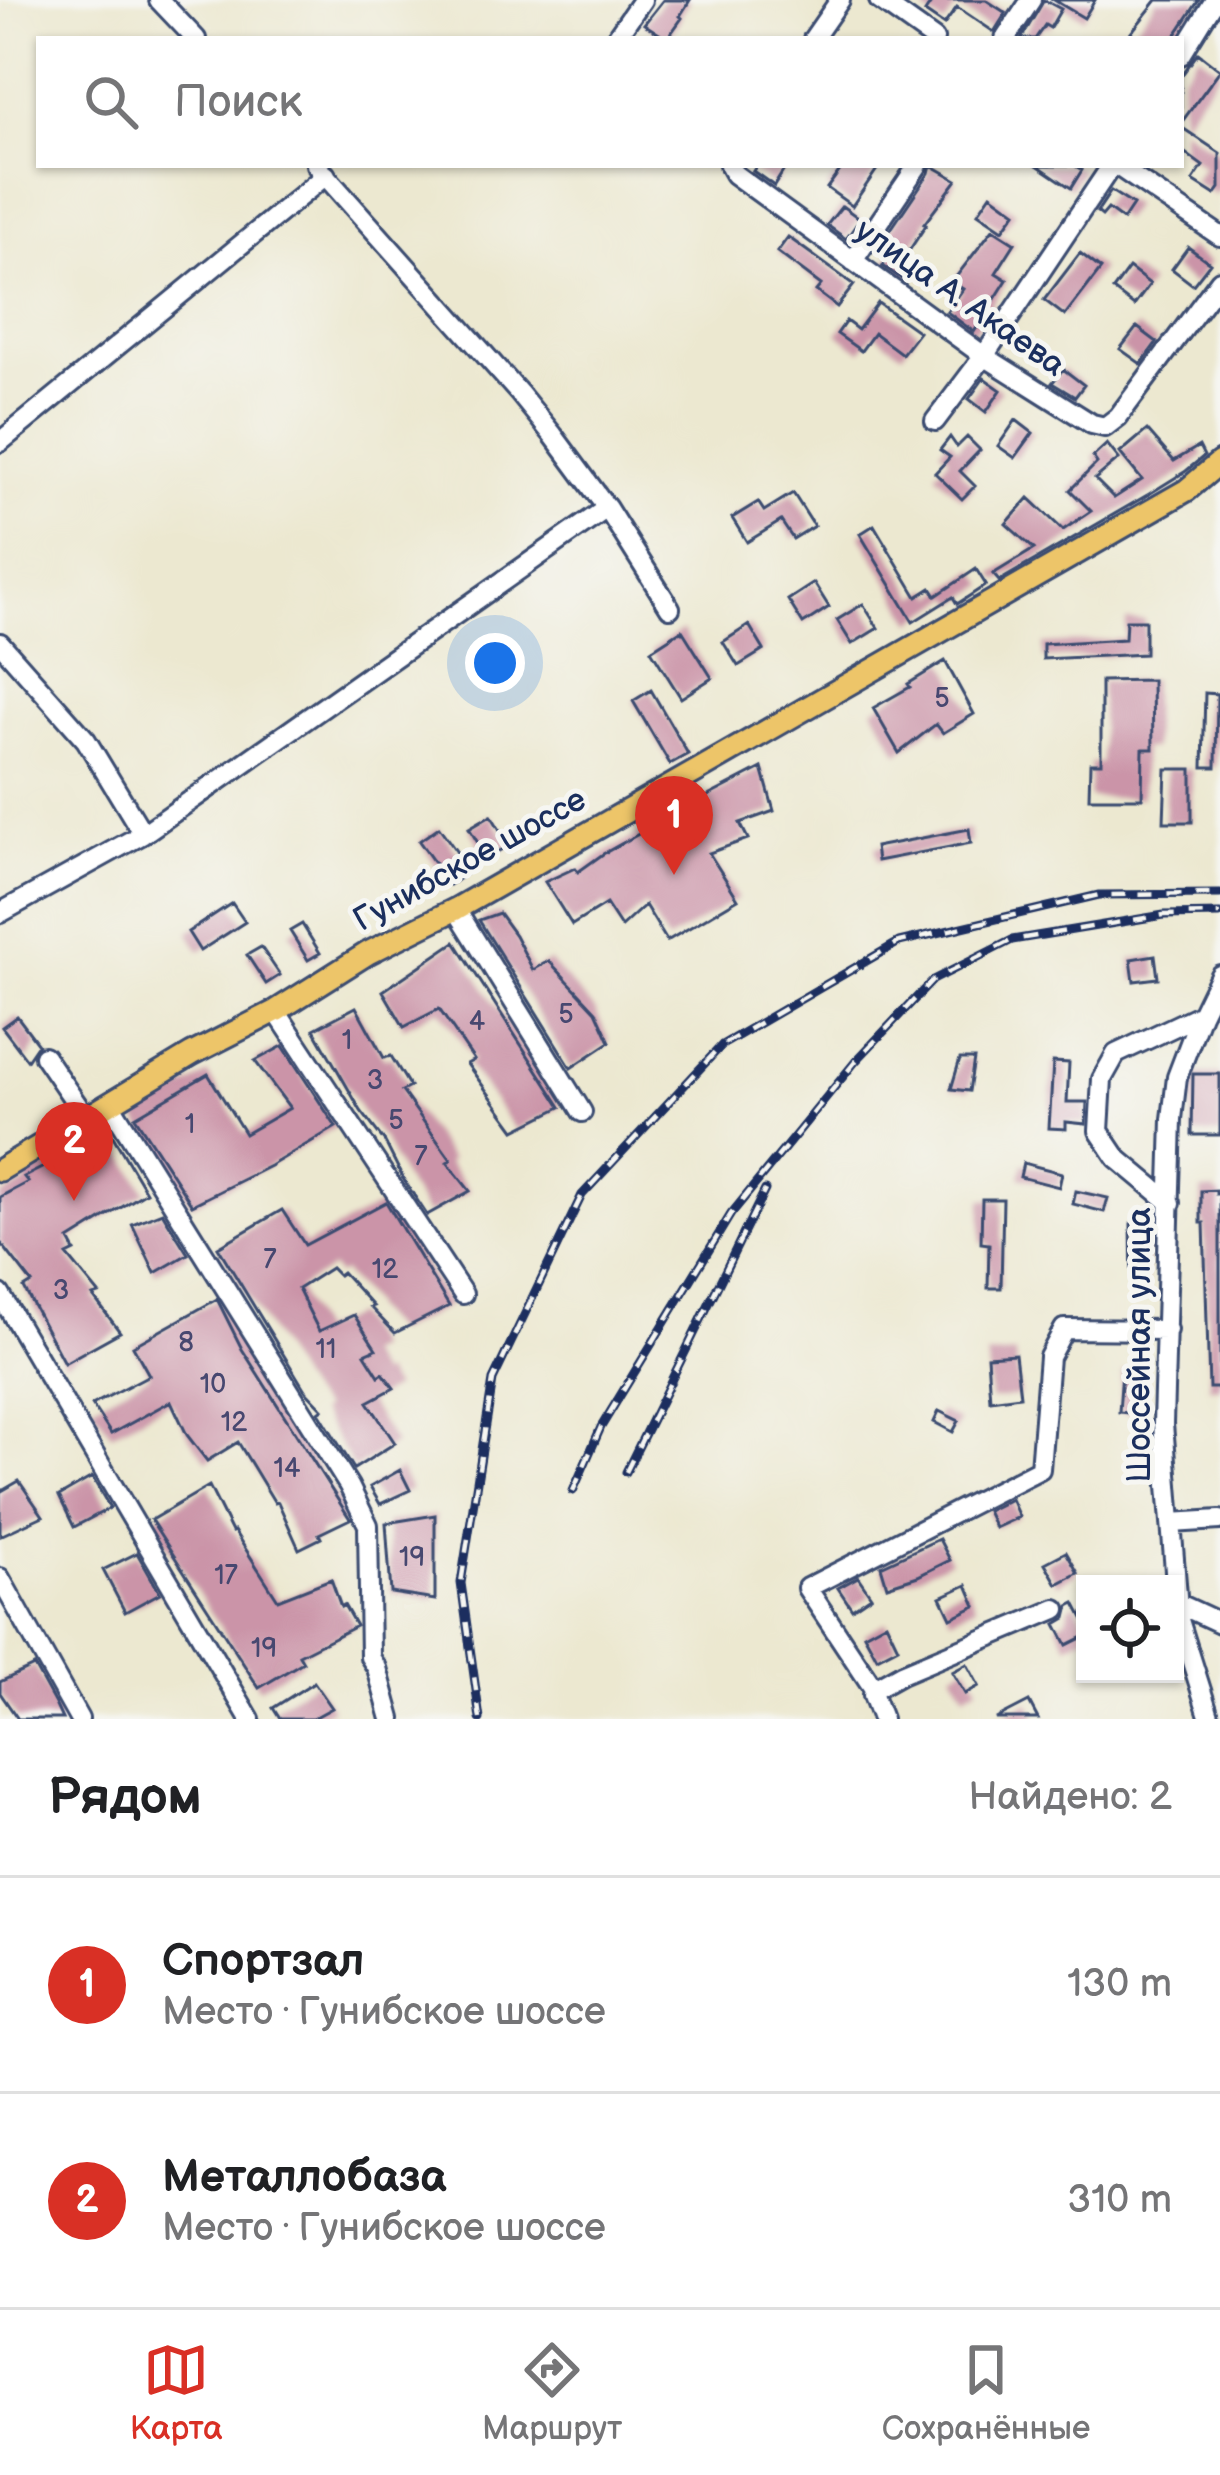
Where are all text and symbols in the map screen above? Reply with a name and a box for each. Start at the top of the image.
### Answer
search box [36,36,1184,168]
icon: search [78,69,144,135]
text: Поиск [174,75,302,130]
street label: улица А. Акаева [847,211,1073,385]
your location [465,633,525,693]
house number: 5 [934,683,950,715]
pin: 1 [635,776,713,875]
street label: Гунибское шоссе [347,780,593,940]
house number: 5 [558,999,574,1031]
house number: 4 [469,1006,486,1038]
house number: 1 [342,1025,352,1057]
house number: 3 [367,1065,383,1097]
pin: 2 [35,1102,113,1201]
house number: 5 [388,1105,404,1137]
house number: 1 [185,1109,195,1141]
house number: 7 [414,1141,428,1173]
street label: Шоссейная улица [1120,1207,1160,1483]
house number: 7 [263,1244,277,1276]
house number: 12 [372,1254,398,1286]
house number: 3 [53,1275,69,1307]
house number: 8 [178,1327,194,1359]
house number: 11 [316,1334,336,1366]
house number: 10 [200,1369,226,1401]
house number: 12 [221,1407,247,1439]
house number: 14 [274,1453,301,1485]
house number: 19 [399,1542,425,1574]
house number: 17 [214,1560,239,1592]
map controls [1076,1575,1184,1683]
button: locate [1076,1575,1184,1683]
house number: 19 [251,1633,277,1665]
text: Рядом [48,1767,202,1828]
text: Найдено: 2 [968,1774,1172,1821]
text: Спортзал [162,1934,364,1989]
text: 1 [79,1961,95,2008]
text: 130 m [1067,1961,1172,2008]
text: Место · Гунибское шоссе [162,1989,606,2036]
text: Металлобаза [162,2150,447,2205]
text: 2 [75,2177,99,2224]
text: 310 m [1067,2177,1172,2224]
text: Место · Гунибское шоссе [162,2205,606,2252]
tab: Карта [130,2337,223,2449]
tab: Маршрут [482,2337,622,2449]
tab: Сохранённые [882,2337,1090,2449]

